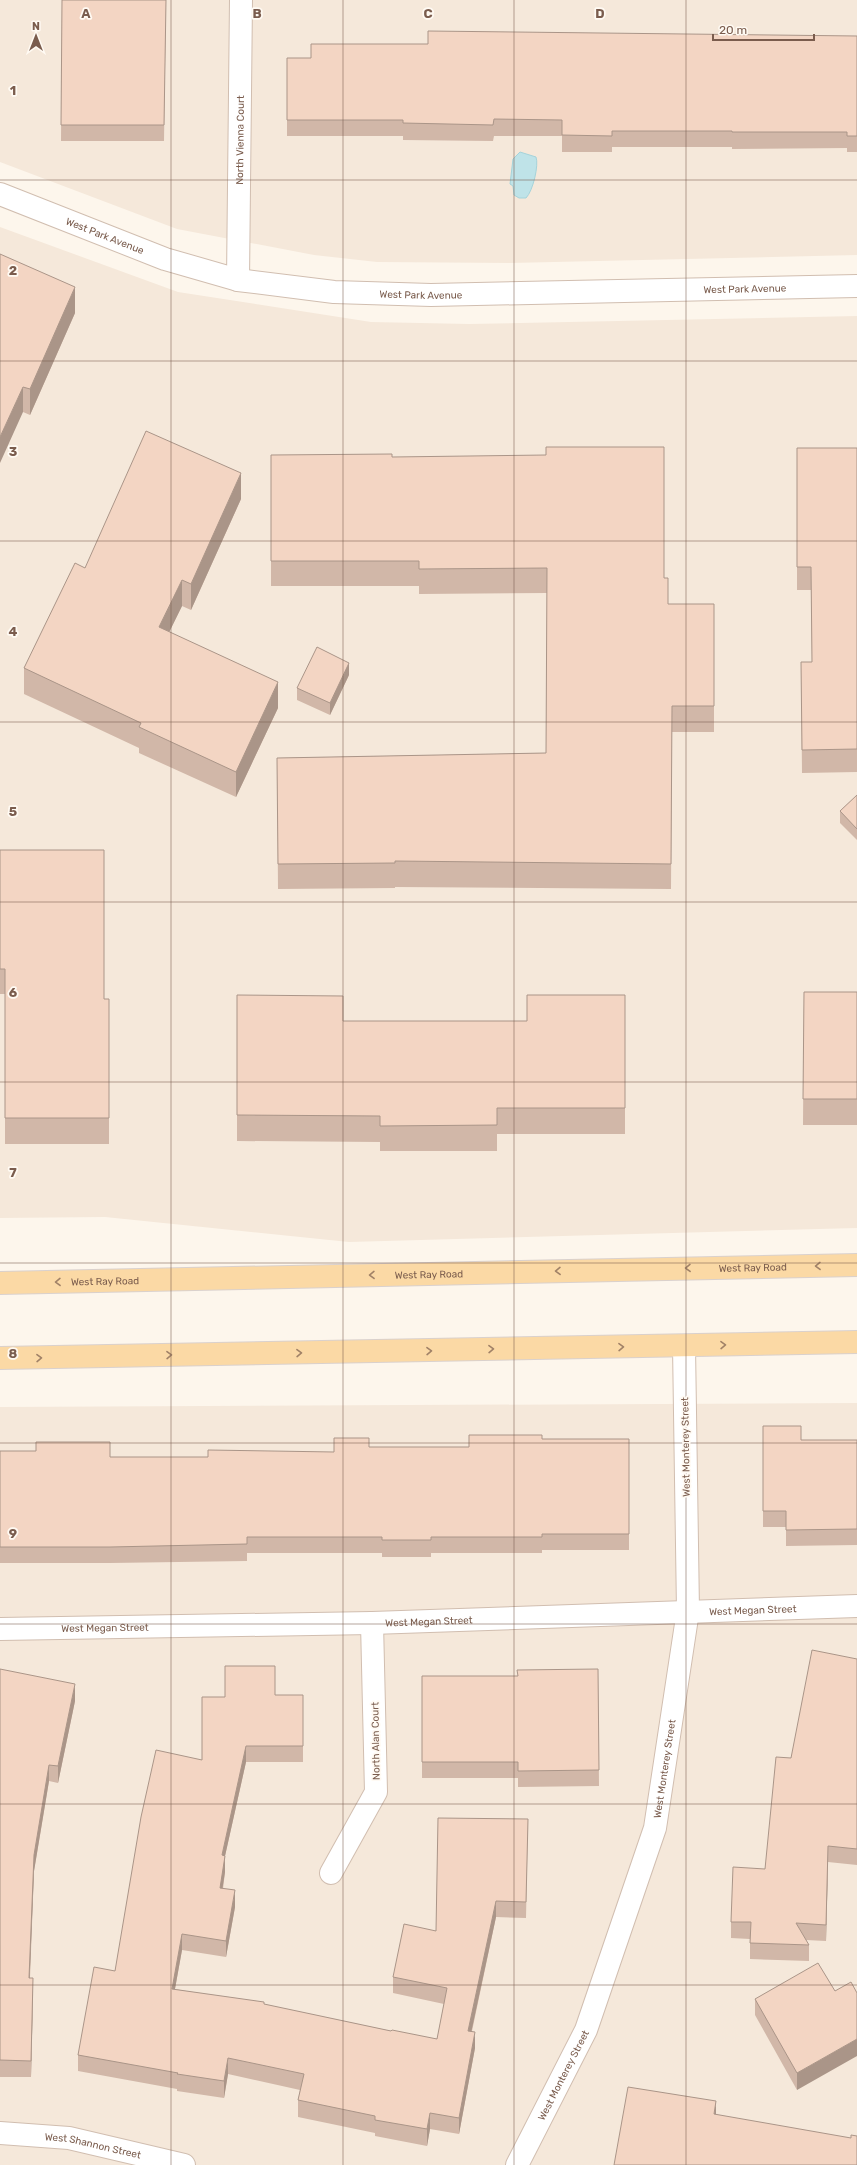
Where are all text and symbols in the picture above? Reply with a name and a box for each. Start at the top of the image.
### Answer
text: A [81,6,91,21]
text: B [252,6,262,21]
text: C [423,6,433,21]
text: D [595,6,605,21]
north arrow [16,16,56,56]
scale bar [713,16,814,42]
text: N [32,20,40,33]
text: 20 m [719,23,747,37]
text: 1 [10,83,16,98]
street label: North Vienna Court [234,95,247,185]
street label: West Park Avenue [64,216,146,257]
text: 2 [9,263,17,278]
street label: West Park Avenue [703,282,787,296]
street label: West Park Avenue [379,288,463,302]
text: 3 [9,444,18,459]
text: 4 [9,624,18,639]
text: 5 [9,804,17,819]
text: 6 [9,985,18,1000]
text: 7 [9,1165,17,1180]
street label: West Ray Road [719,1261,787,1275]
one-way arrow [815,1262,821,1270]
one-way arrow [685,1264,691,1273]
one-way arrow [555,1267,561,1275]
street label: West Ray Road [395,1268,463,1282]
one-way arrow [369,1271,375,1279]
street label: West Ray Road [71,1275,139,1289]
one-way arrow [55,1278,61,1286]
one-way arrow [720,1341,726,1349]
one-way arrow [618,1343,624,1351]
one-way arrow [488,1345,494,1353]
text: 8 [9,1346,18,1361]
one-way arrow [426,1346,432,1355]
one-way arrow [296,1349,302,1357]
one-way arrow [166,1351,172,1359]
one-way arrow [36,1354,42,1362]
street label: West Monterey Street [679,1397,693,1497]
text: 9 [9,1526,17,1541]
street label: West Megan Street [709,1603,797,1618]
street label: West Megan Street [385,1614,473,1630]
street label: West Megan Street [61,1622,149,1635]
street label: North Alan Court [369,1702,383,1780]
street label: West Monterey Street [652,1719,678,1819]
street label: West Monterey Street [536,2028,592,2123]
street label: West Shannon Street [44,2131,142,2162]

